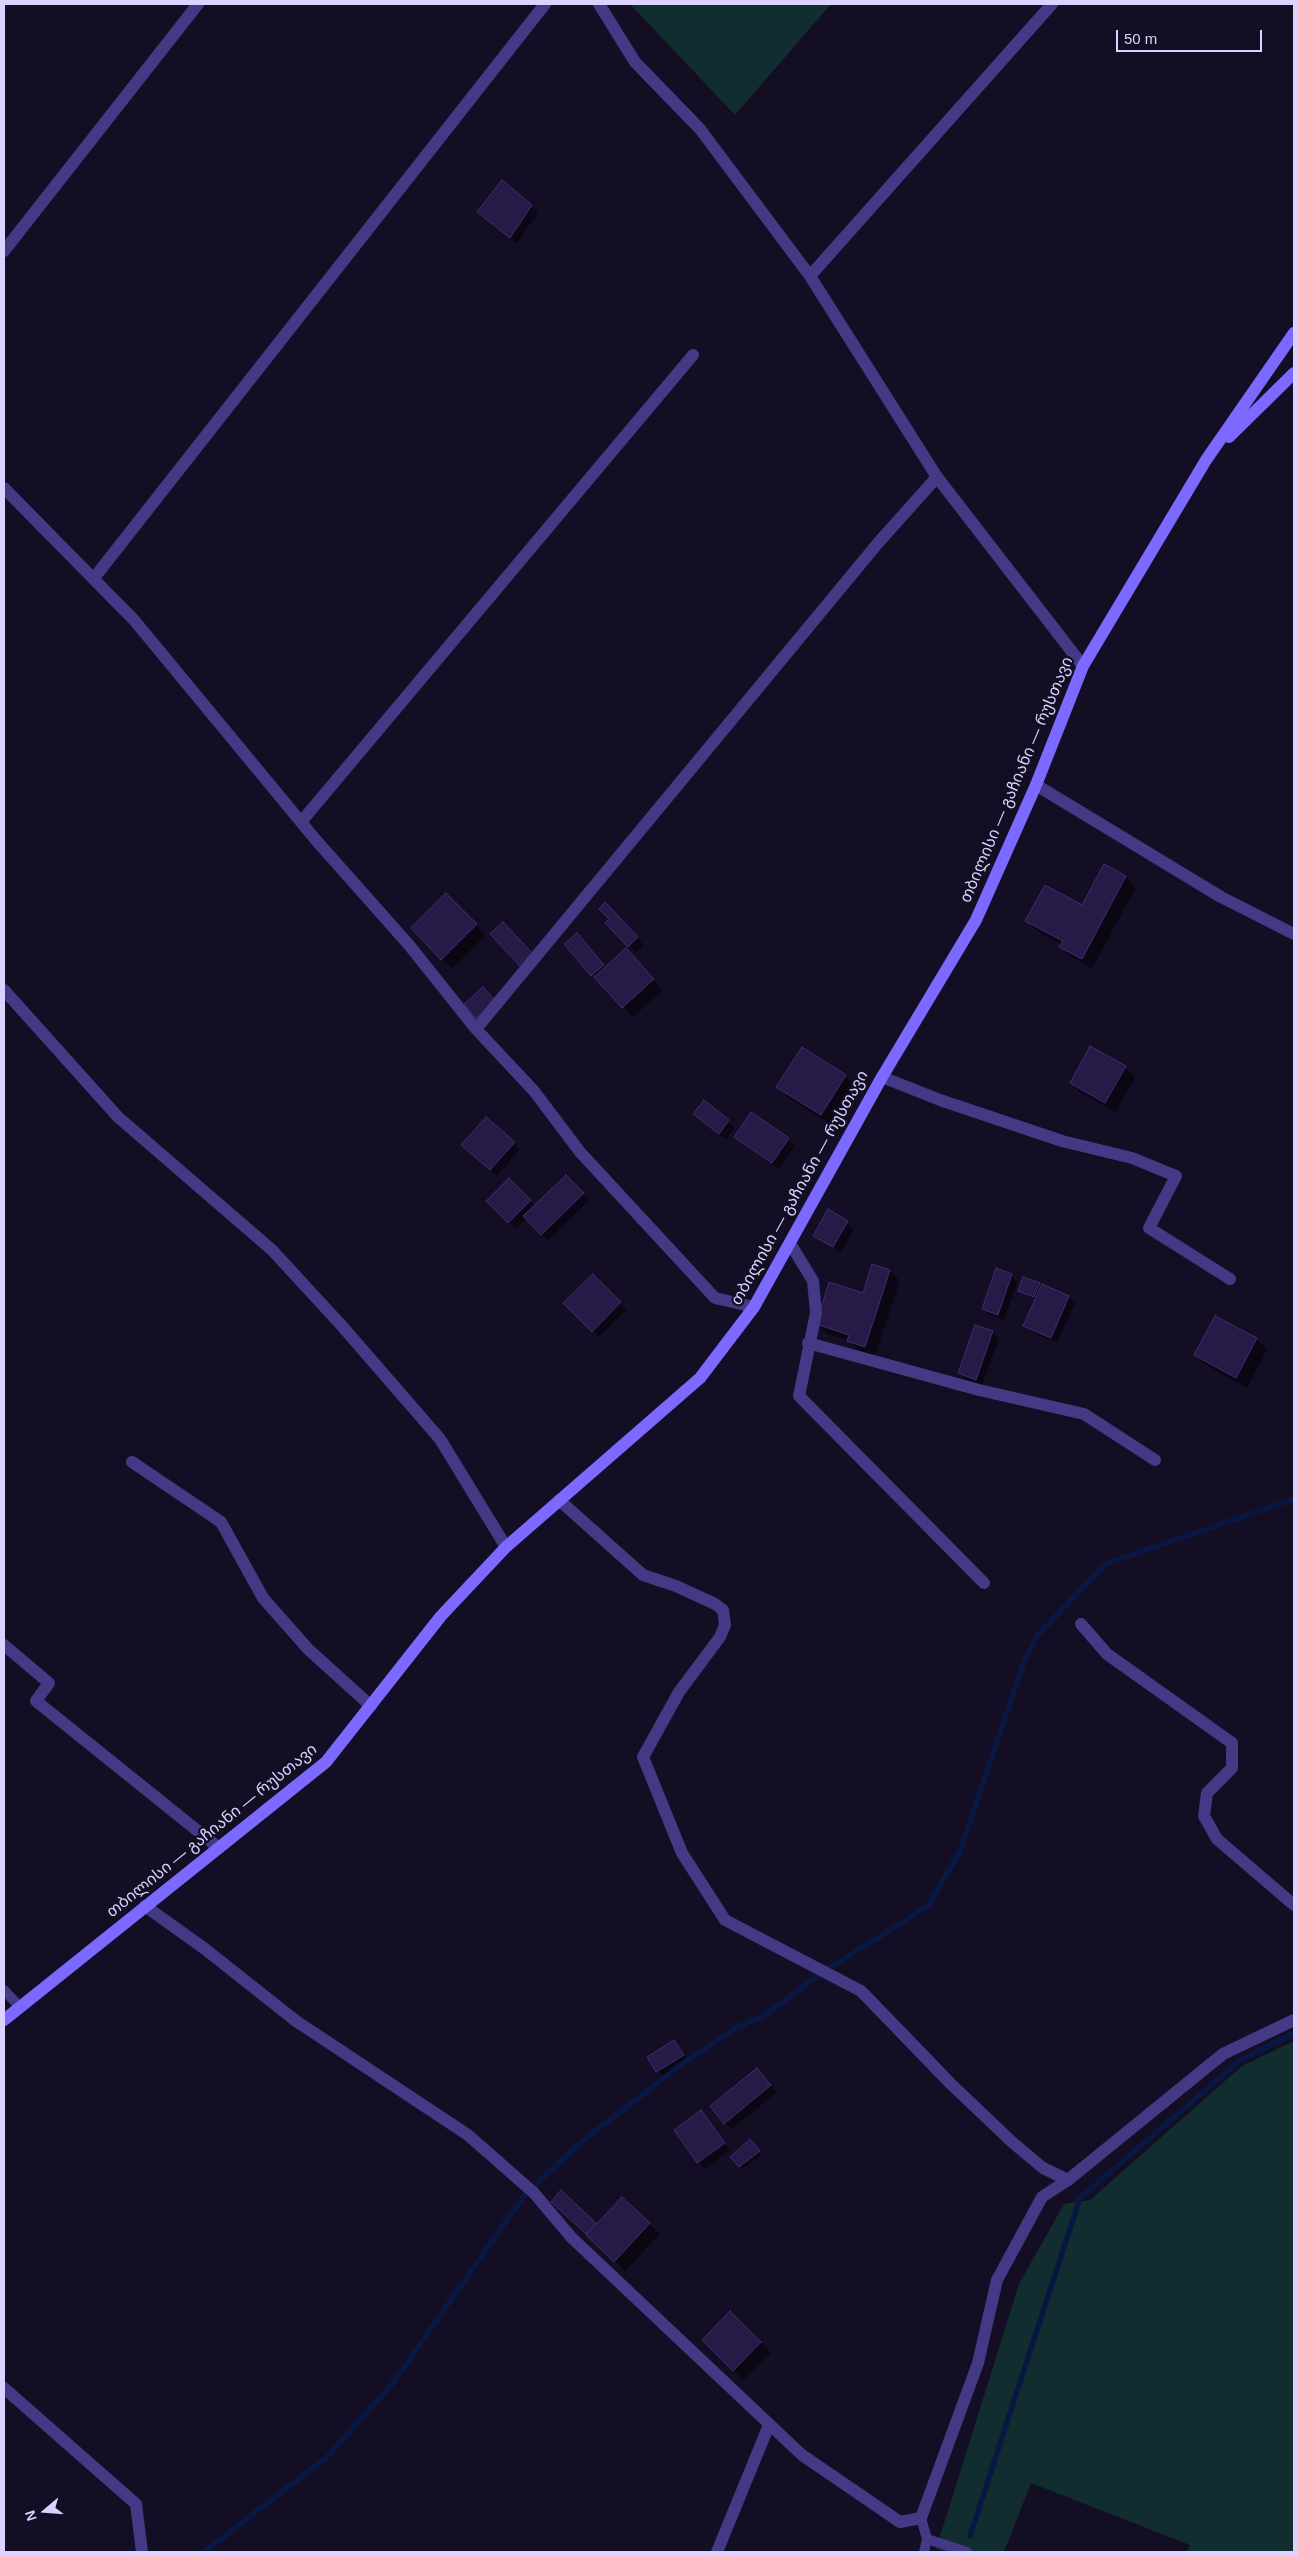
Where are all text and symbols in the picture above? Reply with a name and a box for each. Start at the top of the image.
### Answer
scale bar [1118,20,1264,52]
text: 50 m [1124,30,1157,47]
street label: თბილისი — გაჩიანი — რუსთავი [956,654,1078,906]
street label: თბილისი — გაჩიანი — რუსთავი [727,1067,873,1309]
street label: თბილისი — გაჩიანი — რუსთავი [103,1740,321,1922]
north arrow [20,2486,70,2536]
text: N [22,2508,40,2523]

